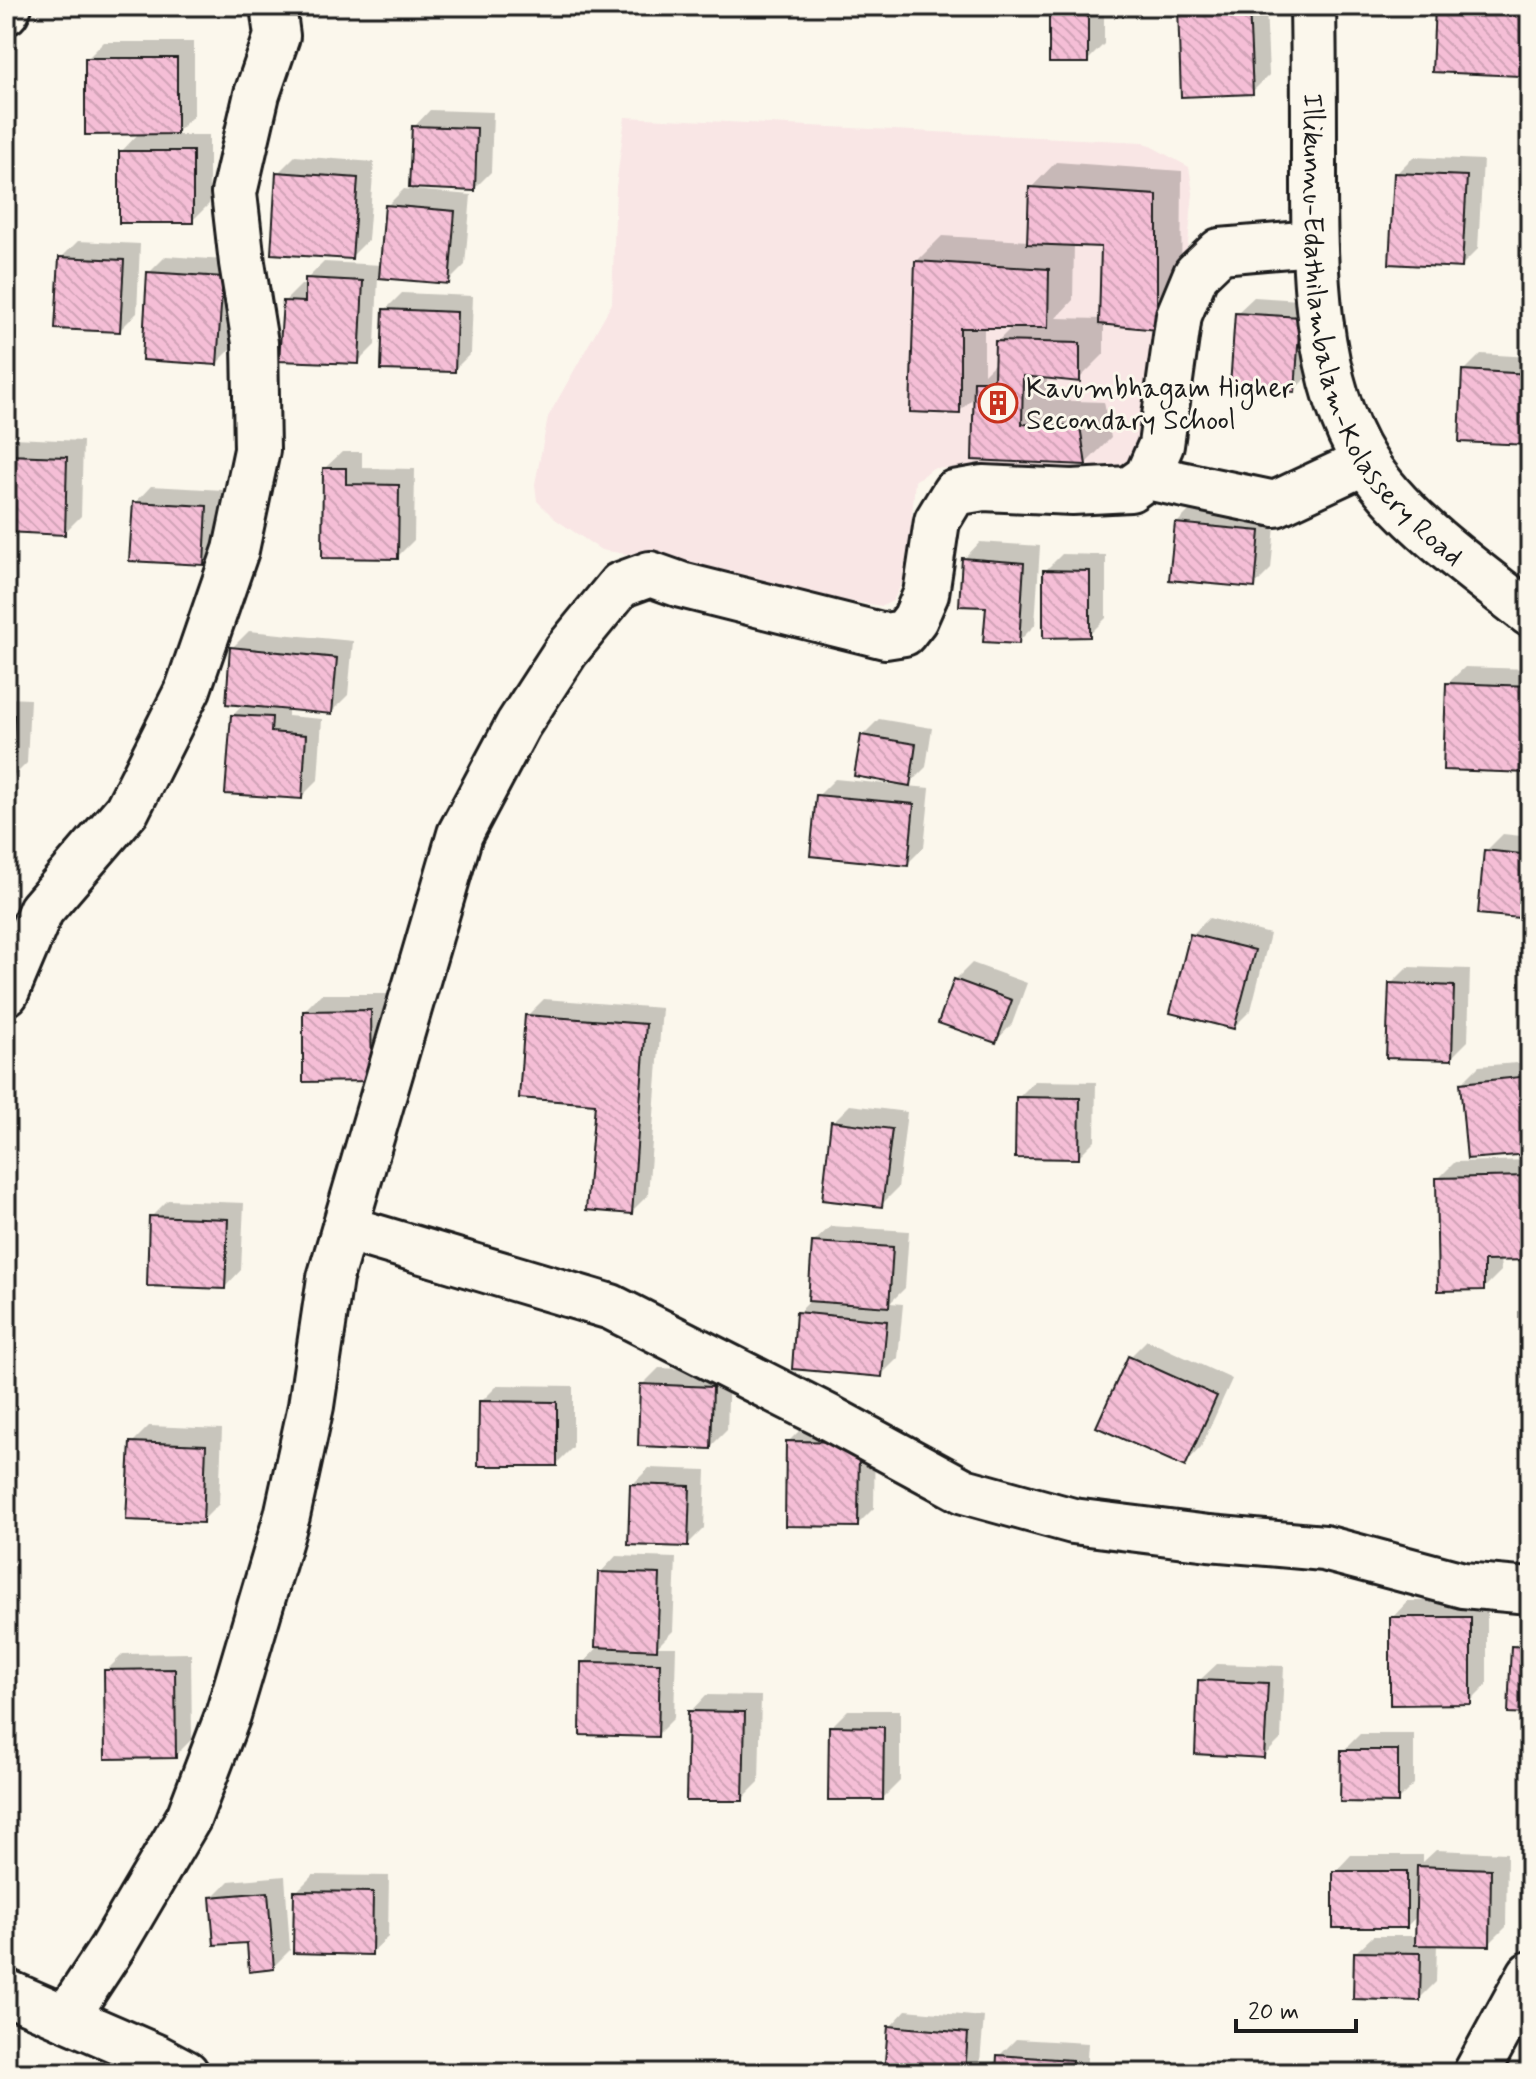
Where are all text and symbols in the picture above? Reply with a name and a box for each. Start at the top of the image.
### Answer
street label: Illikunnu-Edathilambalam-Kolassery Road [1293,93,1470,576]
place label: Kavumbhagam Higher Secondary School [1026,371,1294,440]
building icon: Kavumbhagam Higher Secondary School [977,382,1019,424]
scale bar [1236,1983,1356,2033]
text: 20 m [1248,1997,1299,2028]

